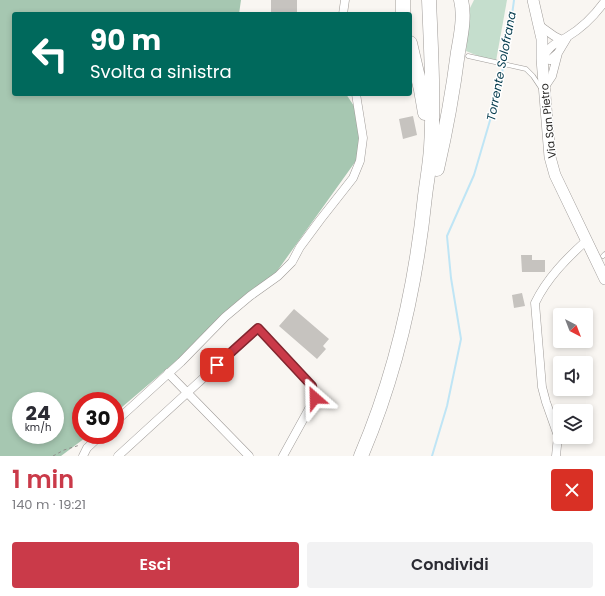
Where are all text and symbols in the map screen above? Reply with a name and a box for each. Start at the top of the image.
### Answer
water label: Torrente Solofrana [482,10,520,122]
text: 90 m [90,21,161,60]
icon: left [24,28,76,80]
text: Svolta a sinistra [90,59,232,84]
street label: Via San Pietro [536,83,560,159]
north arrow [553,308,593,348]
map controls [553,308,593,444]
pin [200,348,234,382]
icon: arrive [206,354,228,376]
button: sound [553,356,593,396]
position arrow [294,377,336,419]
speed limit sign: 30 [72,392,124,444]
text: 24 [26,399,50,427]
button: layers [553,404,593,444]
text: km/h [25,420,51,435]
text: 1 min [12,463,74,496]
button: close [551,469,593,511]
text: 140 m · 19:21 [12,495,86,514]
button: Esci [12,542,299,588]
button: Condividi [307,542,593,588]

